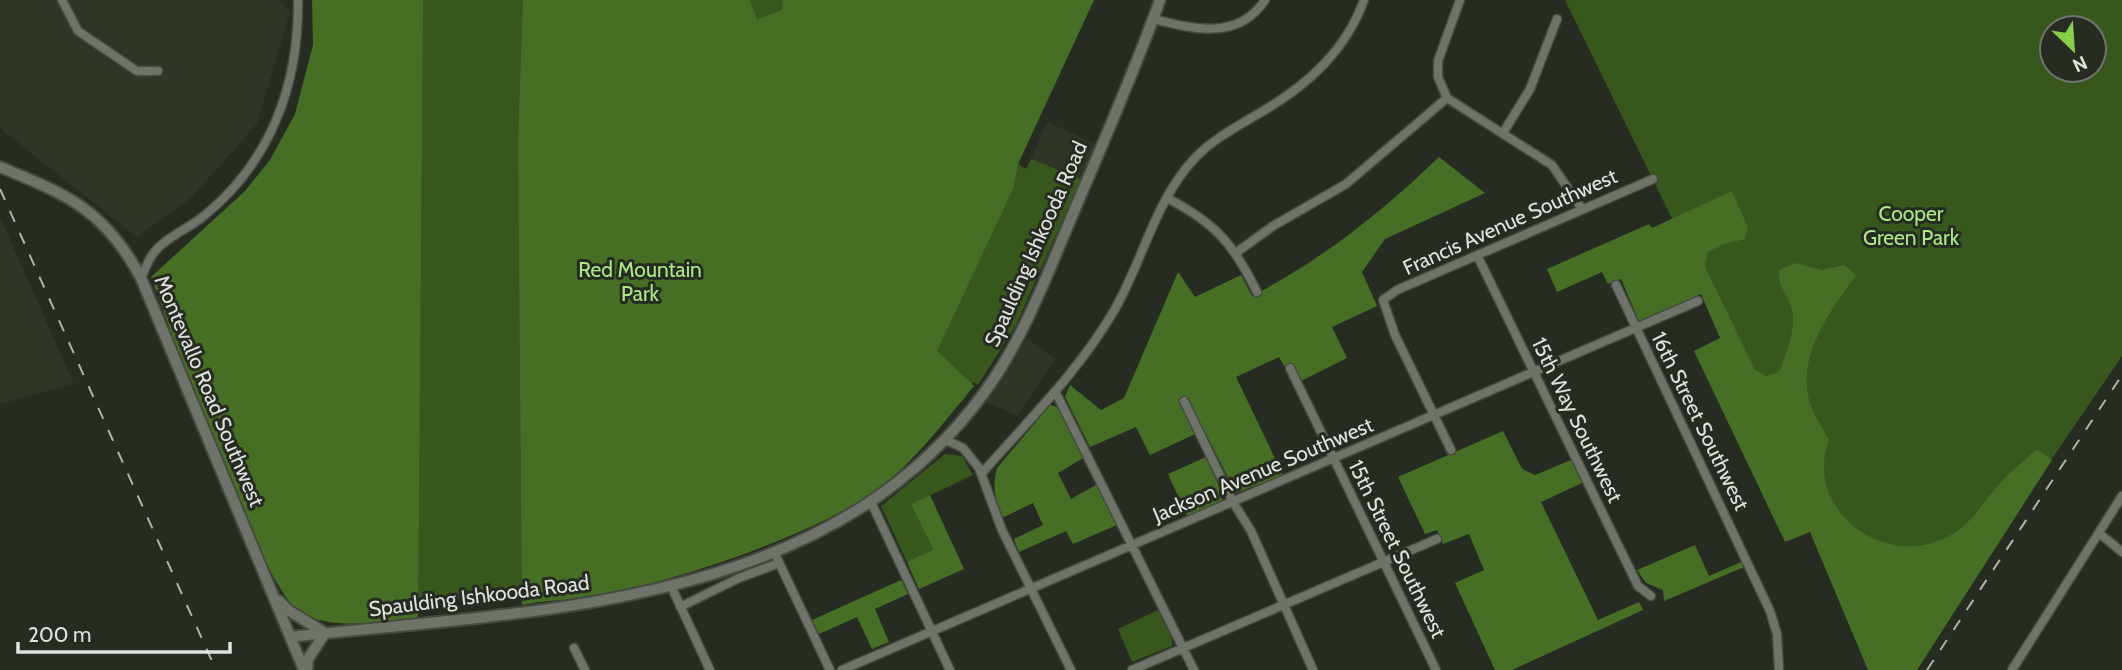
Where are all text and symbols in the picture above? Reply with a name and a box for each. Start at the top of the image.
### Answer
north arrow [2038,14,2108,84]
text: N [2069,51,2091,77]
street label: Spaulding Ishkooda Road [979,137,1092,350]
street label: Francis Avenue Southwest [1399,163,1621,280]
park label: Cooper Green Park [1863,201,1960,250]
park label: Red Mountain Park [578,257,702,306]
street label: Montevallo Road Southwest [149,271,270,510]
street label: 16th Street Southwest [1646,327,1755,514]
street label: 15th Way Southwest [1527,333,1628,506]
street label: Jackson Avenue Southwest [1148,412,1377,528]
street label: 15th Street Southwest [1344,456,1451,642]
street label: Spaulding Ishkooda Road [367,570,591,621]
scale bar [18,610,229,654]
text: 200 m [28,622,91,647]

